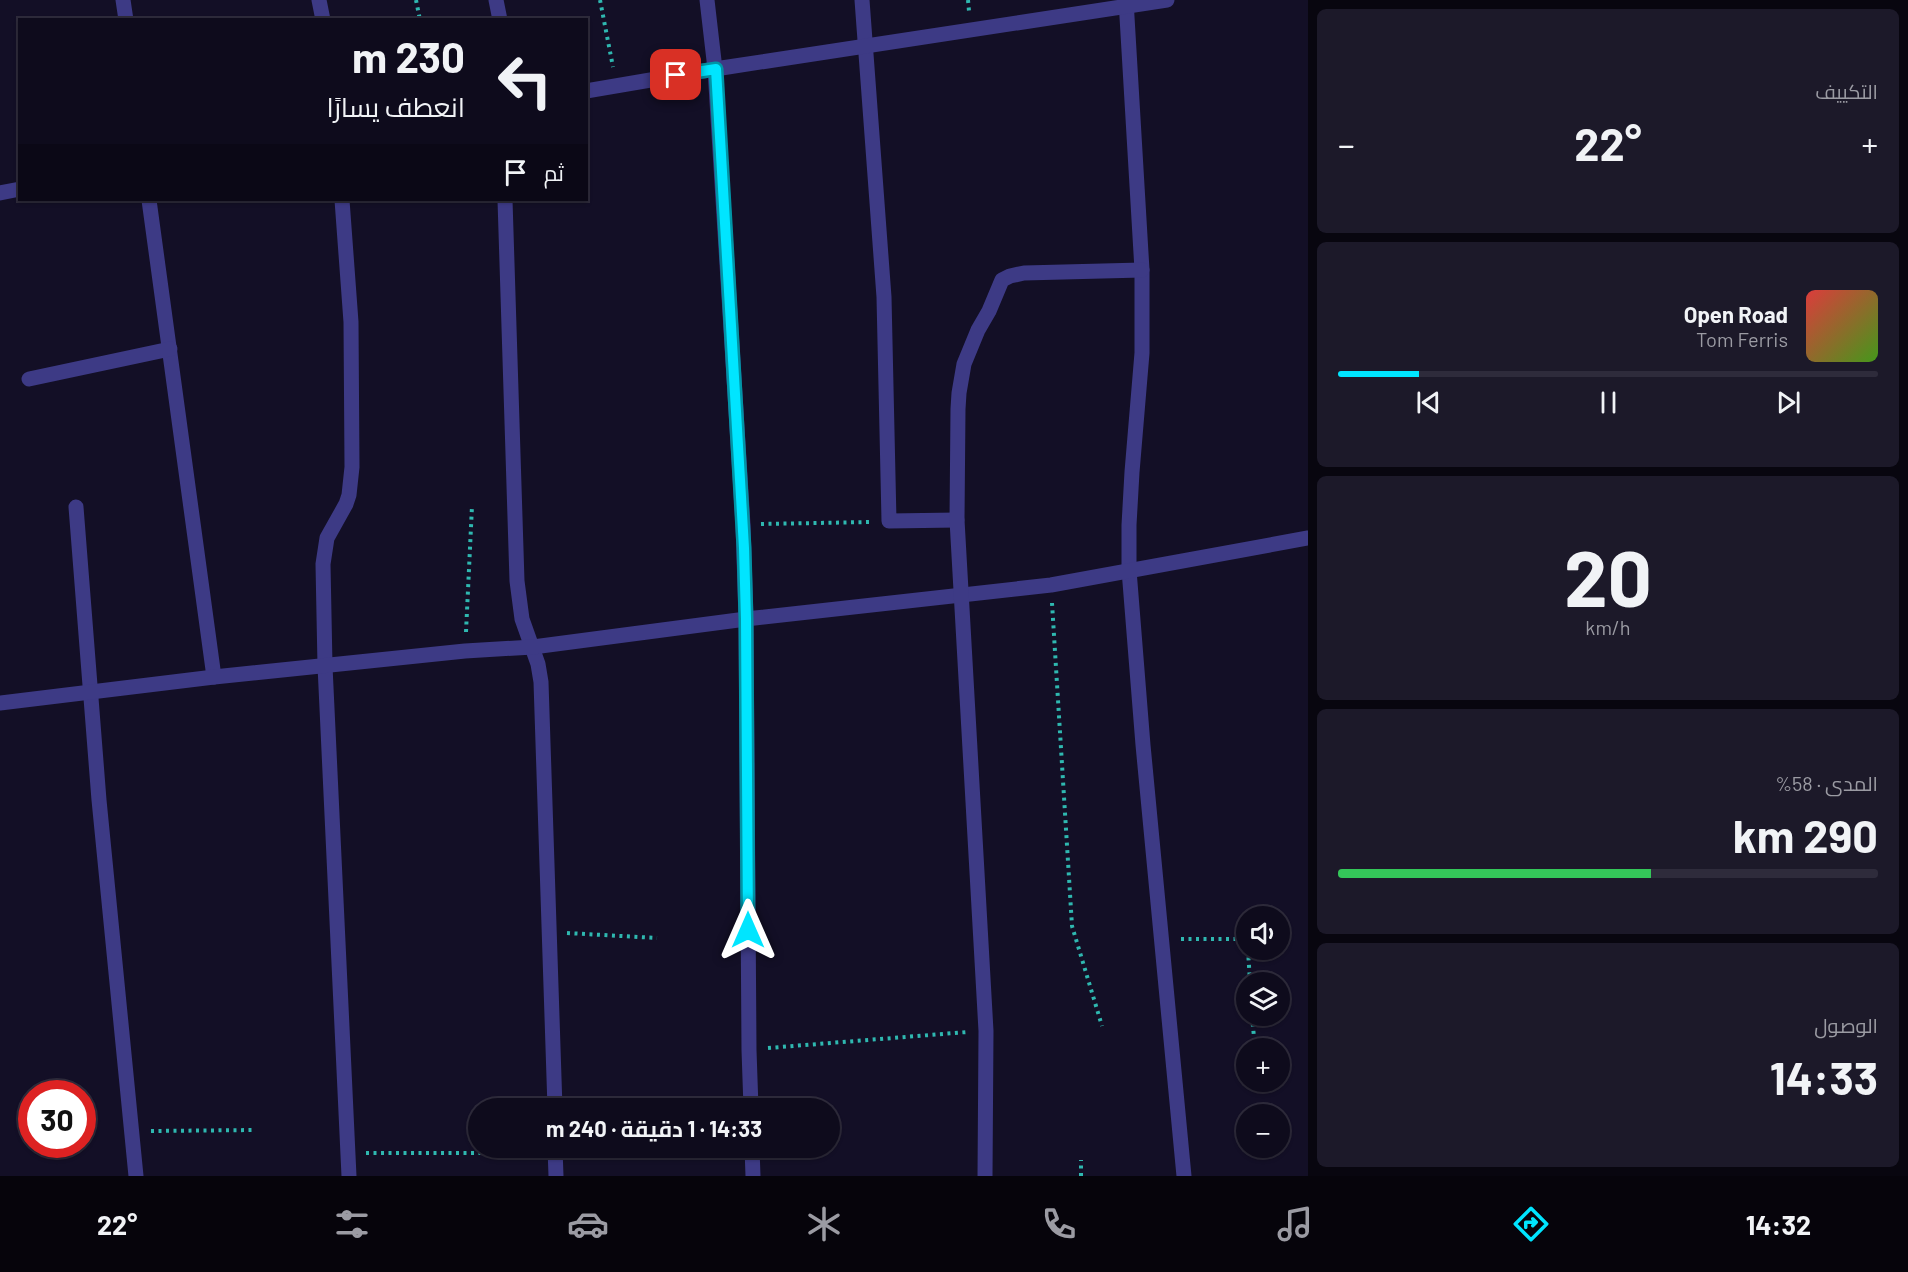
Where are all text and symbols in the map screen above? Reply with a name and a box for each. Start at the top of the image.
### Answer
text: 230 m [352,31,465,81]
icon: left [486,42,564,120]
pin [650,49,701,100]
icon: arrive [659,58,692,91]
text: التكييف [1815,79,1878,103]
text: انعطف يسارًا [326,90,465,122]
text: 22° [1574,116,1642,170]
text: − [1338,124,1355,164]
text: + [1861,124,1878,164]
icon: arrive [499,156,532,189]
text: ثم [544,159,564,185]
text: Open Road [1684,301,1788,327]
text: Tom Ferris [1696,327,1788,351]
icon: previous [1412,386,1445,419]
icon: pause [1592,386,1625,419]
icon: next [1772,386,1805,419]
text: 20 [1564,529,1652,623]
text: km/h [1585,615,1631,639]
text: المدى · 58% [1775,771,1878,795]
text: 290 km [1733,808,1878,862]
position arrow [716,898,780,962]
map controls [1236,906,1290,1158]
button: sound [1236,906,1290,960]
button: layers [1236,972,1290,1026]
text: الوصول [1814,1013,1878,1037]
button: + [1236,1038,1290,1092]
text: 14:33 [1770,1050,1878,1104]
speed limit sign: 30 [18,1080,96,1158]
button: − [1236,1104,1290,1158]
text: 14:33 · 1 دقيقة · 240 m [546,1115,762,1141]
icon: filters [331,1203,373,1245]
icon: car [567,1203,609,1245]
icon: climate [803,1203,845,1245]
icon: phone [1038,1203,1080,1245]
icon: music [1274,1203,1316,1245]
icon: directions [1510,1203,1552,1245]
text: 22° [97,1208,137,1240]
text: 14:32 [1746,1208,1811,1240]

